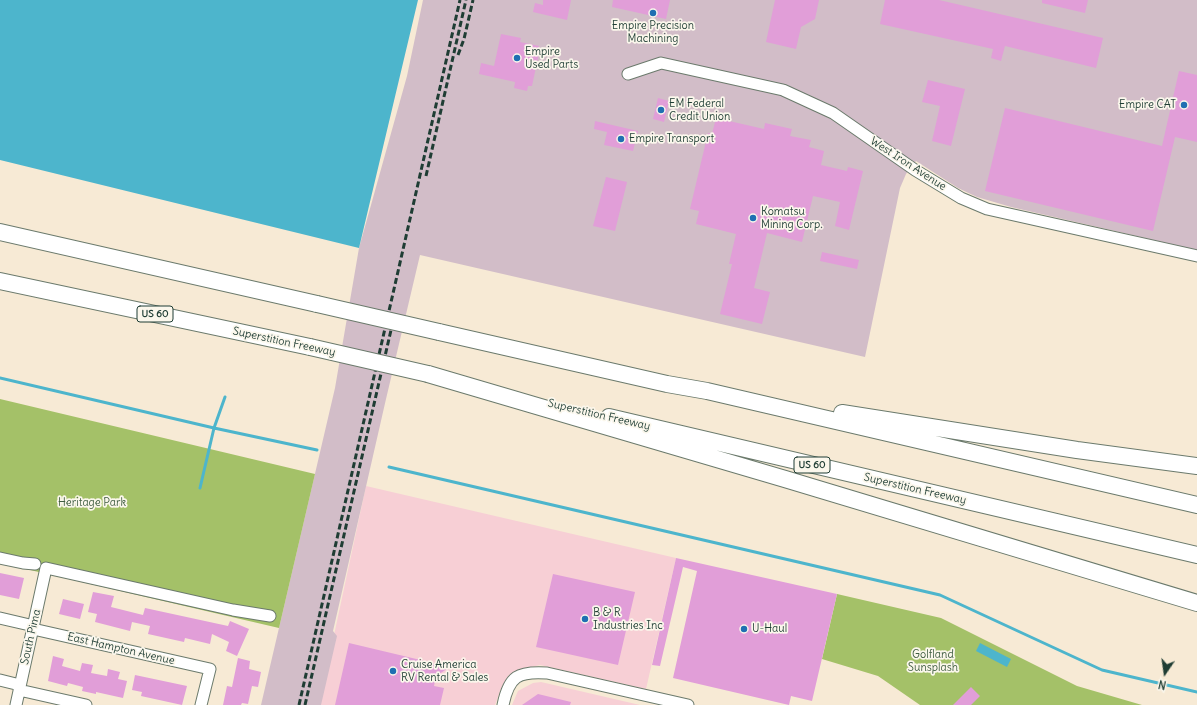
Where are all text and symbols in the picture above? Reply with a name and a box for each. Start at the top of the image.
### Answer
marker: Empire Precision Machining [648,8,658,18]
place label: Empire Precision Machining [612,19,694,45]
place label: Empire Used Parts [525,45,578,71]
marker: Empire Used Parts [512,53,522,63]
place label: EM Federal Credit Union [669,97,730,123]
place label: Empire CAT [1119,98,1176,112]
marker: Empire CAT [1179,100,1189,110]
marker: EM Federal Credit Union [656,105,666,115]
place label: Empire Transport [629,132,714,146]
marker: Empire Transport [616,134,626,144]
street label: West Iron Avenue [868,135,948,193]
place label: Komatsu Mining Corp. [761,205,823,231]
marker: Komatsu Mining Corp. [748,213,758,223]
road number: US 60 [137,306,173,322]
street label: Superstition Freeway [231,325,337,359]
street label: Superstition Freeway [547,397,651,433]
road number: US 60 [794,457,830,473]
street label: Superstition Freeway [863,471,967,507]
park label: Heritage Park [58,496,126,510]
place label: B & R Industries Inc [593,606,663,632]
street label: South Pima [18,608,44,666]
marker: B & R Industries Inc [580,614,590,624]
place label: U-Haul [752,622,787,636]
marker: U-Haul [739,624,749,634]
street label: East Hampton Avenue [66,630,176,668]
park label: Golfland Sunsplash [908,648,958,674]
north arrow [1145,653,1185,693]
place label: Cruise America RV Rental & Sales [401,658,488,684]
marker: Cruise America RV Rental & Sales [388,666,398,676]
text: N [1157,677,1168,692]

